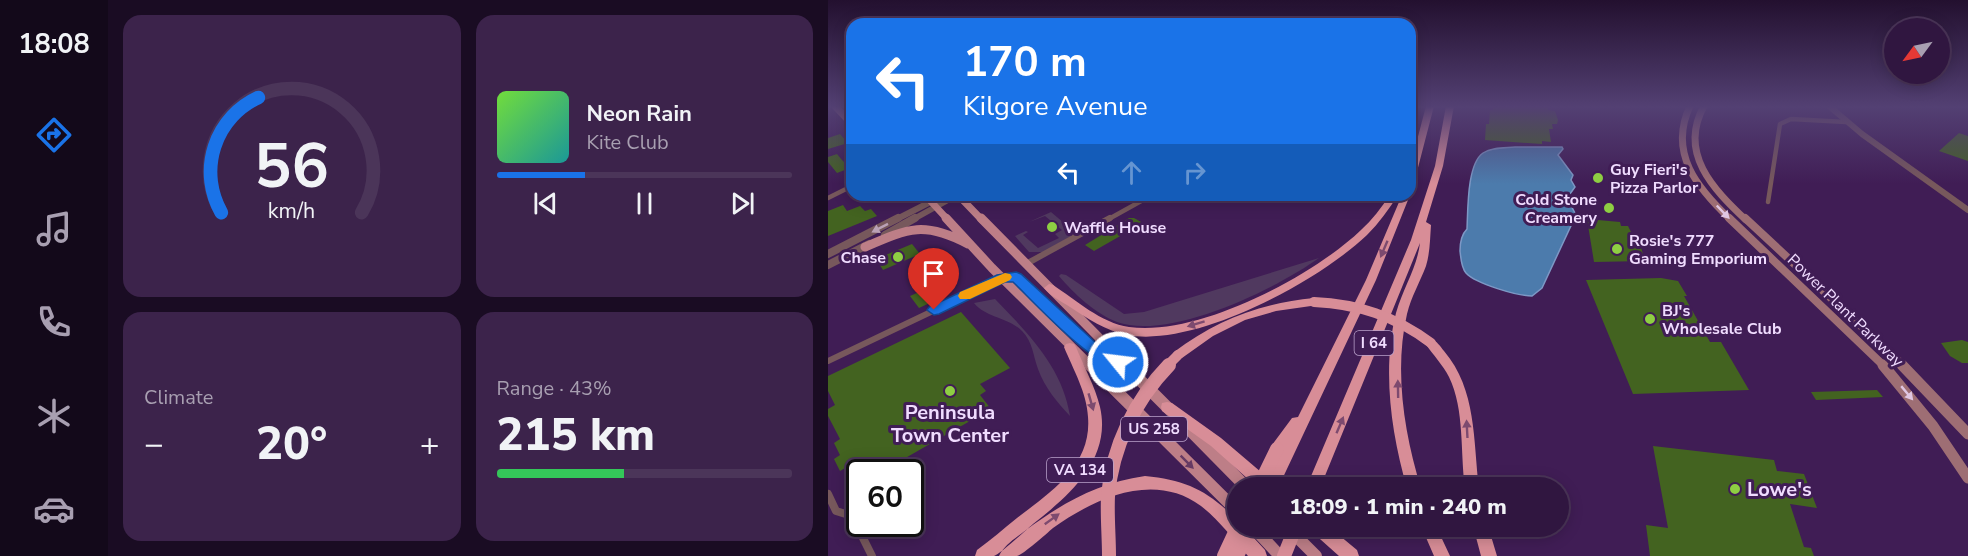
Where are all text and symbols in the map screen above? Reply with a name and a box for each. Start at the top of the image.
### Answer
north arrow [1884,18,1950,84]
map controls [1884,18,1950,84]
text: 18:08 [18,26,90,63]
text: 170 m [963,34,1087,91]
icon: left [864,42,942,120]
text: Kilgore Avenue [963,88,1148,125]
text: Neon Rain [587,99,692,129]
icon: directions [33,114,75,156]
text: 56 [254,124,329,209]
text: Kite Club [587,129,669,156]
icon: left [1052,156,1085,189]
icon: ahead [1115,156,1148,189]
icon: right [1178,156,1211,189]
place label: Guy Fieri's Pizza Parlor [1610,159,1699,199]
marker: Guy Fieri's Pizza Parlor [1591,171,1605,185]
icon: previous [529,187,562,220]
icon: pause [628,187,661,220]
icon: next [726,187,759,220]
place label: Cold Stone Creamery [1515,189,1598,229]
text: km/h [268,196,315,226]
marker: Cold Stone Creamery [1602,201,1616,215]
one-way arrow [1716,205,1730,220]
icon: music [33,208,75,250]
place label: Waffle House [1064,217,1167,239]
marker: Waffle House [1045,220,1059,234]
one-way arrow [871,223,888,233]
place label: Rosie's 777 Gaming Emporium [1629,230,1767,270]
one-way arrow [1379,241,1389,259]
marker: Rosie's 777 Gaming Emporium [1610,242,1624,256]
place label: Chase [841,247,886,269]
pin [908,248,959,310]
street label: Power Plant Parkway [1782,249,1909,373]
marker: Chase [891,250,905,264]
icon: arrive [917,257,950,290]
place label: BJ's Wholesale Club [1662,300,1782,340]
icon: phone [33,301,75,343]
marker: BJ's Wholesale Club [1643,312,1657,326]
one-way arrow [1187,320,1205,329]
position arrow [1086,330,1150,394]
road number: I 64 [1354,331,1394,355]
text: Range · 43% [497,375,612,402]
one-way arrow [1393,379,1403,398]
text: Climate [144,384,213,411]
marker: Peninsula Town Center [943,384,957,398]
one-way arrow [1900,385,1913,400]
one-way arrow [1087,393,1096,411]
icon: climate [33,395,75,437]
place label: Peninsula Town Center [891,399,1009,449]
text: 215 km [497,405,655,466]
text: 20° [256,414,327,475]
one-way arrow [1335,416,1345,434]
road number: US 258 [1121,417,1187,441]
one-way arrow [1463,420,1472,439]
text: − [144,422,164,467]
text: + [420,422,440,467]
one-way arrow [1180,455,1195,469]
road number: VA 134 [1047,458,1113,482]
speed limit sign: 60 [846,459,924,537]
place label: Lowe's [1747,476,1812,503]
marker: Lowe's [1728,482,1742,496]
icon: car [33,488,75,530]
text: 18:09 · 1 min · 240 m [1289,492,1507,522]
one-way arrow [1045,514,1060,526]

